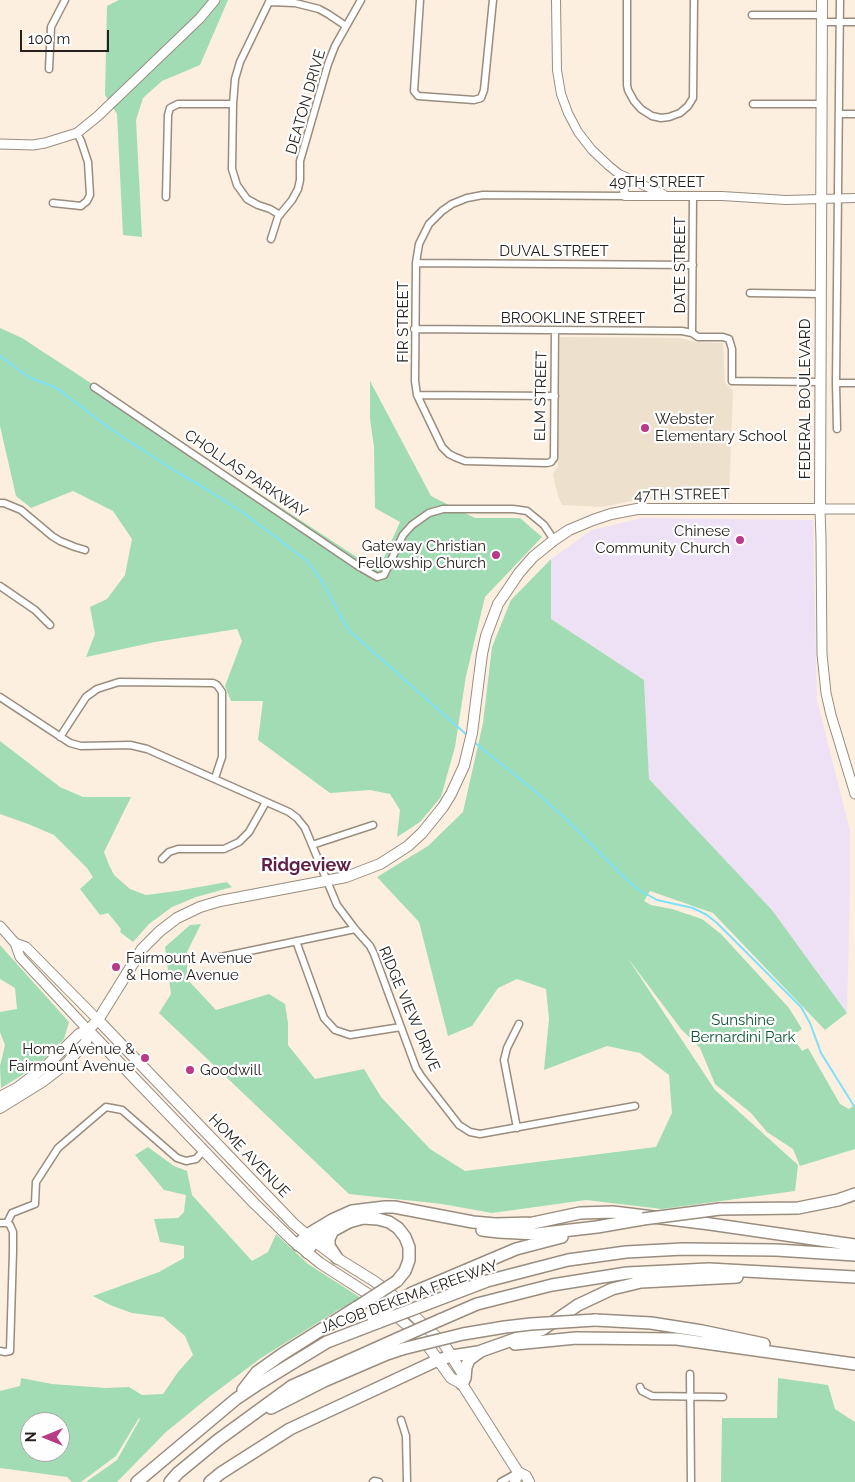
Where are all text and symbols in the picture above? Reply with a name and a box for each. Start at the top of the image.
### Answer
scale bar [22,20,111,52]
text: 100 m [28,30,70,48]
street label: DEATON DRIVE [282,48,330,156]
street label: 49TH STREET [609,173,705,191]
street label: DATE STREET [671,216,689,314]
street label: DUVAL STREET [499,242,609,260]
street label: FIR STREET [394,281,412,363]
street label: BROOKLINE STREET [501,309,645,327]
street label: FEDERAL BOULEVARD [796,319,814,479]
street label: ELM STREET [531,351,551,441]
place label: Webster Elementary School [655,410,787,445]
marker: Webster Elementary School [639,422,651,434]
street label: CHOLLAS PARKWAY [181,426,311,522]
street label: 47TH STREET [634,485,730,505]
place label: Chinese Community Church [595,522,730,557]
marker: Chinese Community Church [734,534,746,546]
place label: Gateway Christian Fellowship Church [358,537,486,572]
marker: Gateway Christian Fellowship Church [490,549,502,561]
district label: Ridgeview [261,855,351,877]
street label: RIDGE VIEW DRIVE [375,944,443,1074]
place label: Fairmount Avenue & Home Avenue [126,949,252,984]
marker: Fairmount Avenue & Home Avenue [110,961,122,973]
park label: Sunshine Bernardini Park [690,1011,796,1046]
place label: Home Avenue & Fairmount Avenue [9,1040,135,1075]
marker: Home Avenue & Fairmount Avenue [139,1052,151,1064]
place label: Goodwill [200,1061,262,1079]
marker: Goodwill [184,1064,196,1076]
street label: HOME AVENUE [205,1111,293,1201]
street label: JACOB DEKEMA FREEWAY [318,1256,500,1338]
north arrow [20,1412,70,1462]
text: N [23,1432,39,1442]

